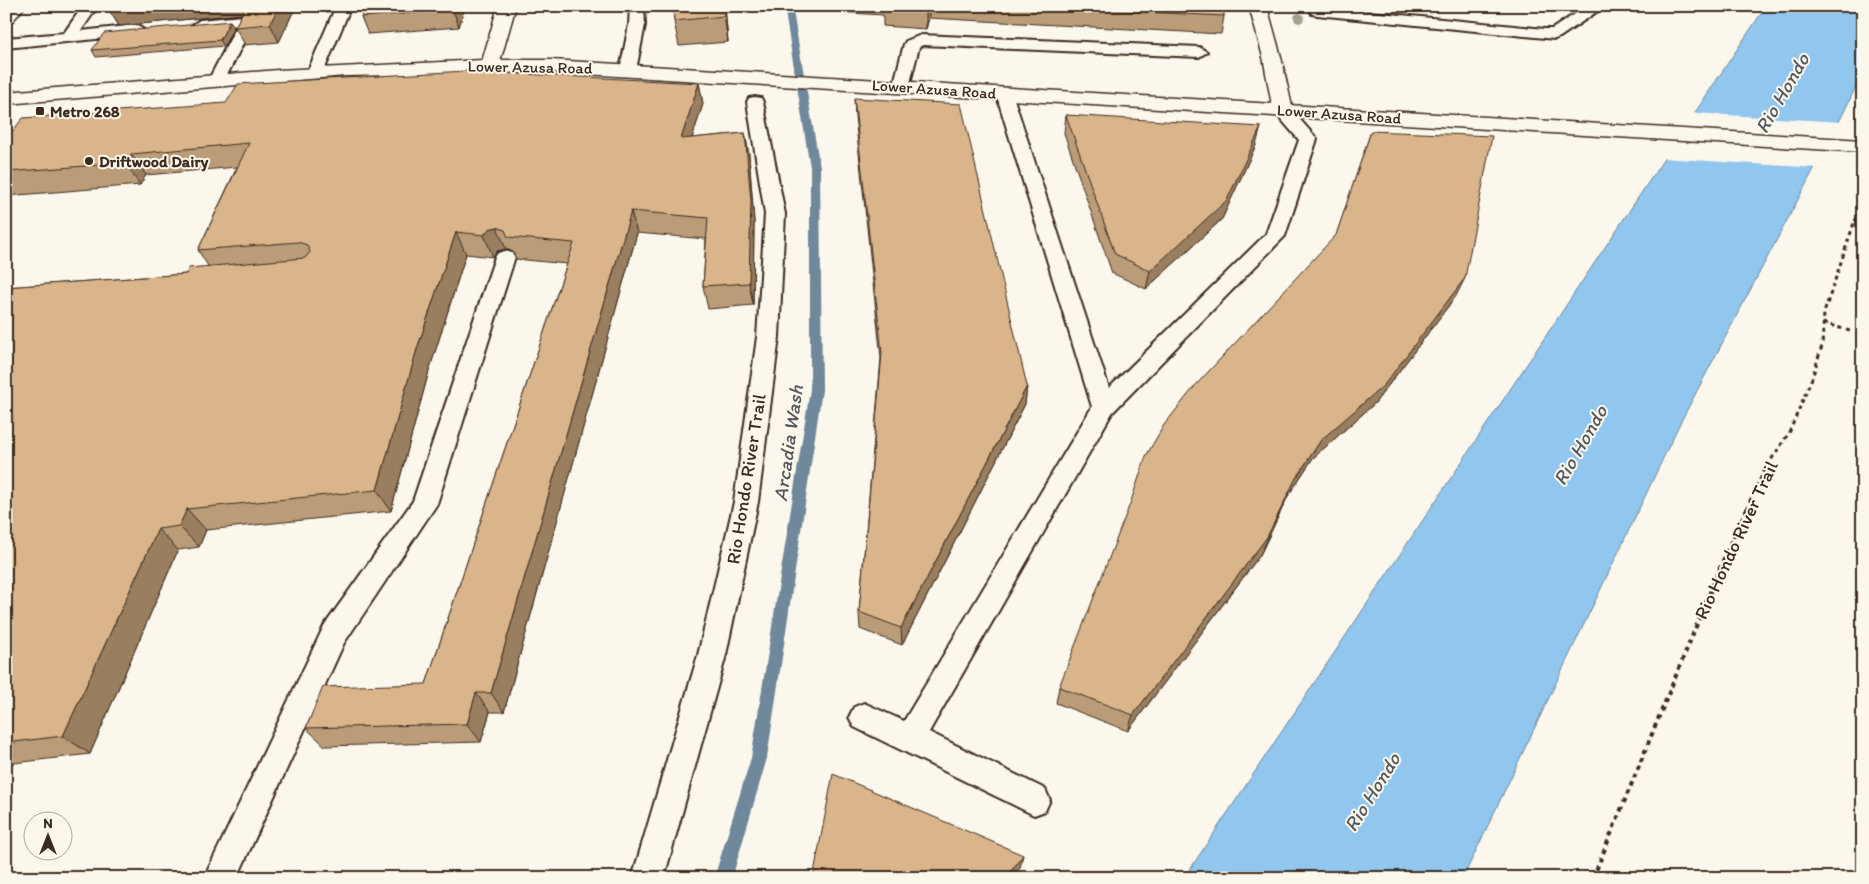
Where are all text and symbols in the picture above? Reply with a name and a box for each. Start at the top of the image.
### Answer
water label: Rio Hondo [1750,48,1815,137]
street label: Lower Azusa Road [467,56,593,78]
street label: Lower Azusa Road [871,75,997,103]
street label: Lower Azusa Road [1276,100,1402,128]
place label: Metro 268 [50,102,120,121]
marker: Metro 268 [34,105,46,117]
place label: Driftwood Dairy [99,152,209,172]
marker: Driftwood Dairy [83,155,95,167]
water label: Arcadia Wash [768,383,808,503]
street label: Rio Hondo River Trail [721,392,771,566]
water label: Rio Hondo [1548,400,1613,489]
street label: Rio Hondo River Trail [1689,457,1783,623]
water label: Rio Hondo [1338,748,1406,836]
north arrow [22,812,72,862]
text: N [43,815,53,832]

